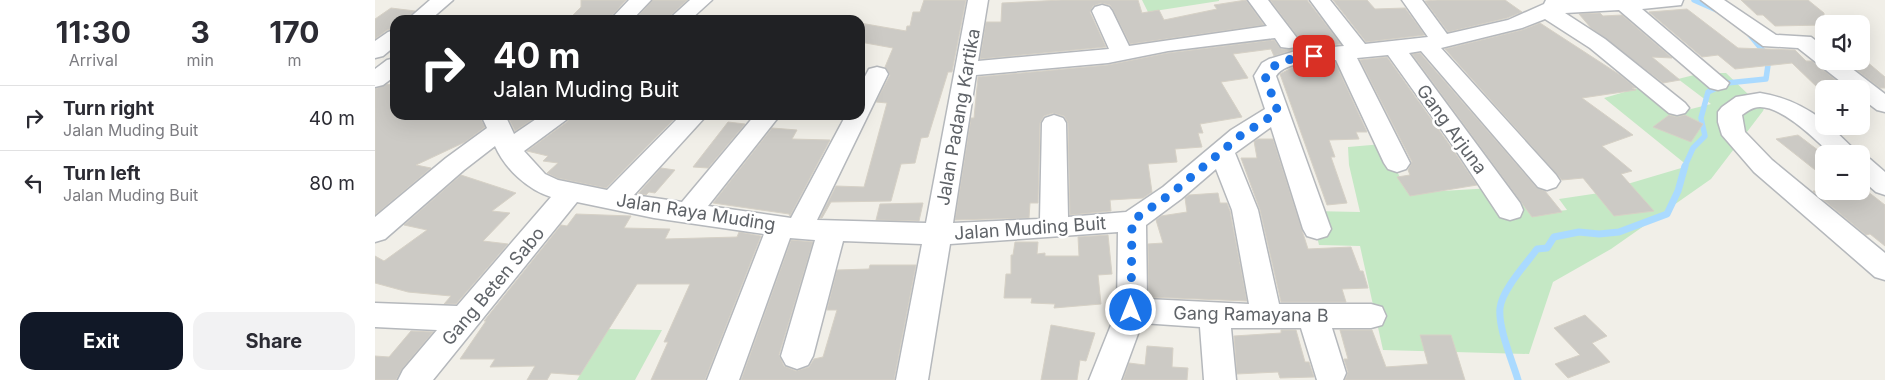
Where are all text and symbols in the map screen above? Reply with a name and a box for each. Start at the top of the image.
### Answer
text: 11:30 [56,14,131,50]
text: 3 [190,14,210,50]
text: 170 [269,14,319,50]
map controls [1815,15,1870,200]
button: sound [1815,15,1870,70]
street label: Jalan Padang Kartika [932,27,984,207]
text: 40 m [493,34,581,76]
icon: right [410,35,475,100]
pin [1293,35,1335,77]
icon: arrive [1300,42,1328,70]
text: Arrival [69,50,118,70]
text: min [186,50,214,70]
text: m [287,50,301,70]
text: Jalan Muding Buit [493,76,679,102]
street label: Gang Arjuna [1412,80,1492,178]
button: + [1815,80,1870,135]
text: Turn right [63,97,154,120]
icon: right [20,104,48,132]
text: 40 m [309,107,355,130]
text: Jalan Muding Buit [63,120,198,140]
button: − [1815,145,1870,200]
text: Turn left [63,162,141,185]
icon: left [20,169,48,197]
text: 80 m [309,172,355,195]
text: Jalan Muding Buit [63,185,198,205]
street label: Jalan Raya Muding [615,189,777,235]
street label: Jalan Muding Buit [953,212,1107,244]
street label: Gang Beten Sabo [437,223,549,349]
position arrow [1104,283,1156,335]
street label: Gang Ramayana B [1173,302,1329,326]
button: Exit [20,312,183,370]
button: Share [193,312,355,370]

